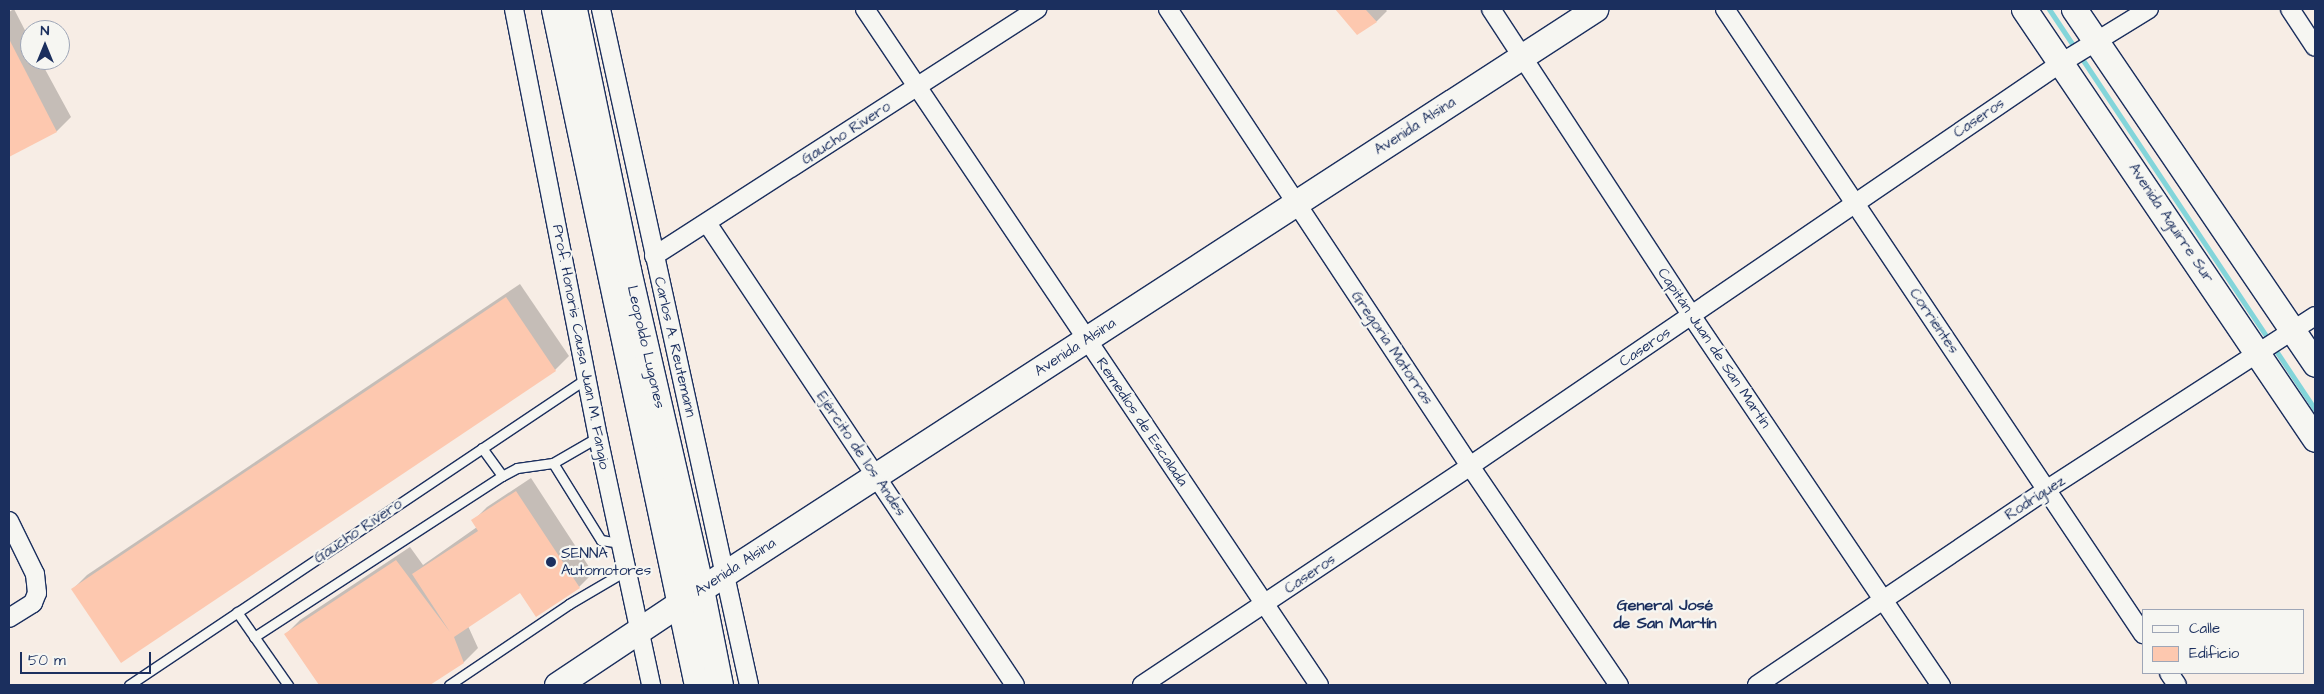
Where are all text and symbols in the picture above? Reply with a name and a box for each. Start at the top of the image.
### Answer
north arrow [20,20,70,70]
text: N [41,21,49,41]
street label: Avenida Alsina [1371,93,1459,159]
street label: Caseros [1950,94,2008,142]
street label: Gaucho Rivero [798,98,894,168]
street label: Avenida Aguirre Sur [2124,160,2218,286]
street label: Prof. Honoris Causa Juan M. Fangio [548,223,614,471]
street label: Capitán Juan de San Martín [1654,264,1774,432]
street label: Carlos A. Reutemann [650,275,700,419]
street label: Leopoldo Lugones [623,284,669,410]
street label: Corrientes [1906,285,1962,357]
street label: Gregoria Matorras [1347,288,1437,408]
street label: Avenida Alsina [1031,314,1119,380]
street label: Caseros [1616,323,1674,371]
street label: Remedios de Escalada [1092,354,1192,490]
street label: Ejército de los Andes [812,388,910,520]
street label: Rodríguez [2001,472,2069,524]
street label: Gaucho Rivero [310,495,406,567]
street label: Avenida Alsina [691,534,779,600]
place label: SENNA Automotores [561,544,651,579]
street label: Caseros [1281,550,1339,598]
marker: SENNA Automotores [545,556,557,568]
district label: General José de San Martín [1613,595,1717,633]
legend [2142,609,2304,674]
text: Calle [2189,618,2220,639]
scale bar [22,642,154,674]
text: Edificio [2189,643,2239,664]
text: 50 m [28,650,66,671]

